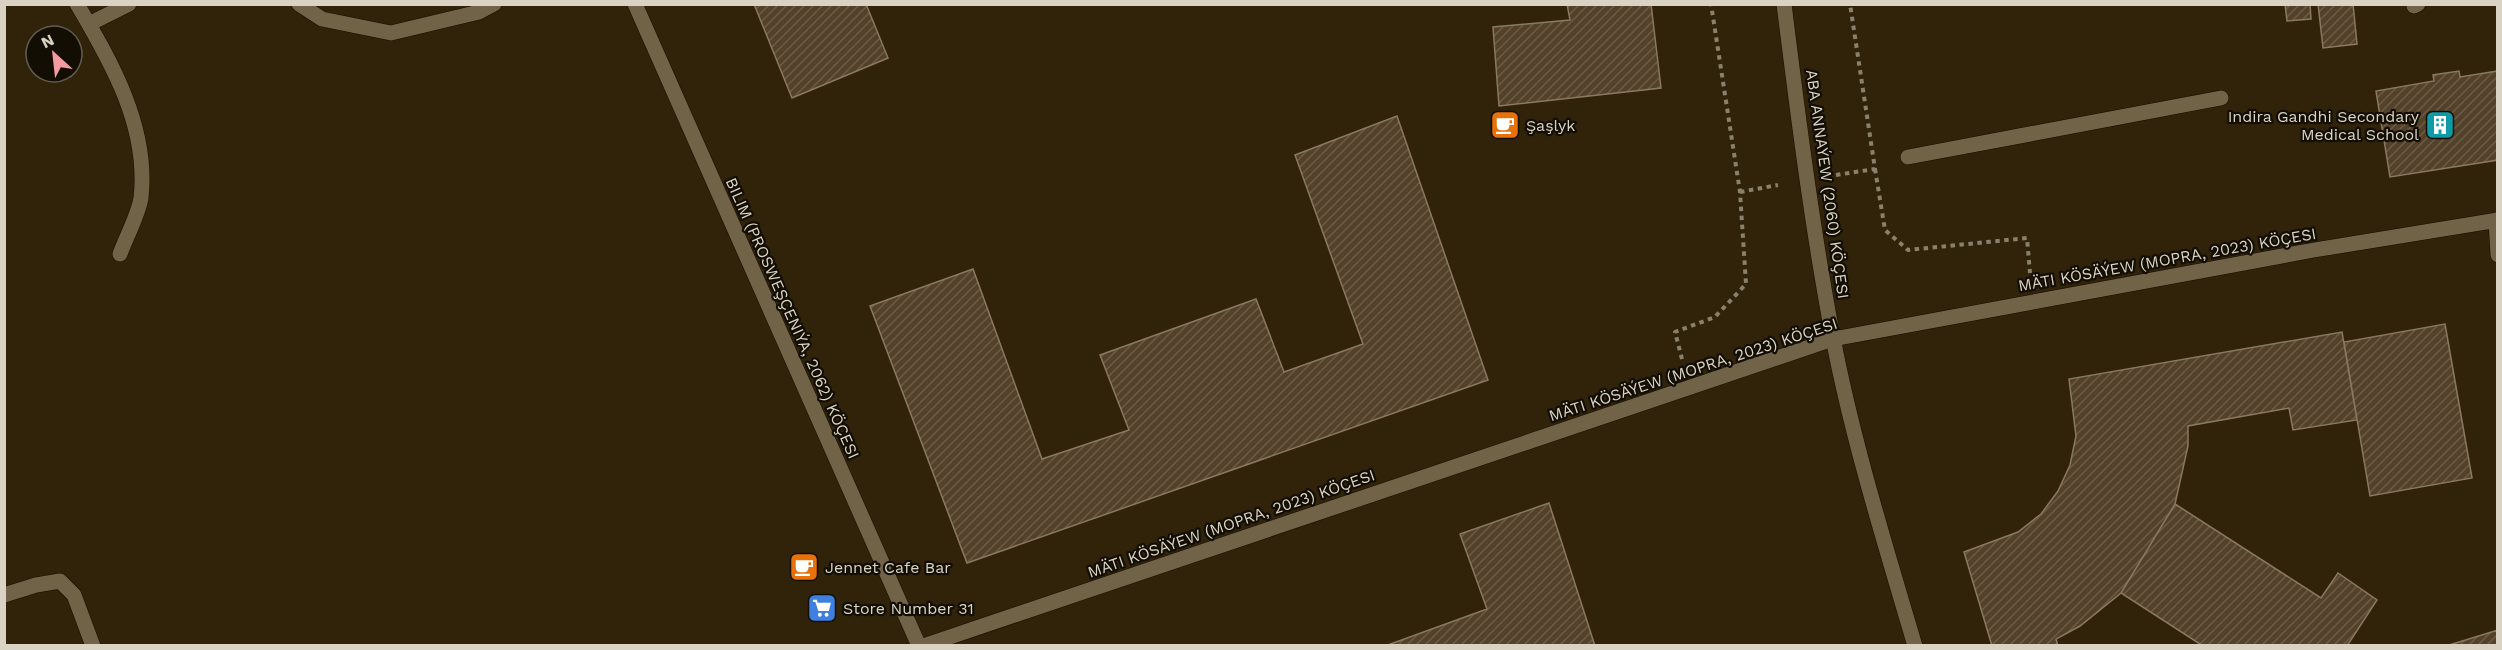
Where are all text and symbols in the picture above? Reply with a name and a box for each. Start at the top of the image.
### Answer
north arrow [24,24,84,84]
text: N [38,30,57,52]
street label: ABA ANNAÝEW (2060) KÖÇESI [1802,68,1853,300]
place label: Indira Gandhi Secondary Medical School [2228,107,2420,144]
cafe icon: Şaşlyk [1489,109,1521,141]
building icon: Indira Gandhi Secondary Medical School [2424,109,2456,141]
place label: Şaşlyk [1526,116,1575,135]
street label: BILIM (PROSWEŞÇENIÝA, 2062) KÖÇESI [722,175,863,462]
street label: MÄTI KÖSÄÝEW (MOPRA, 2023) KÖÇESI [2017,224,2318,295]
street label: MÄTI KÖSÄÝEW (MOPRA, 2023) KÖÇESI [1546,314,1840,425]
street label: MÄTI KÖSÄÝEW (MOPRA, 2023) KÖÇESI [1085,465,1377,582]
cafe icon: Jennet Cafe Bar [788,551,820,583]
place label: Jennet Cafe Bar [825,558,951,577]
supermarket icon: Store Number 31 [806,592,838,624]
place label: Store Number 31 [843,599,974,618]

